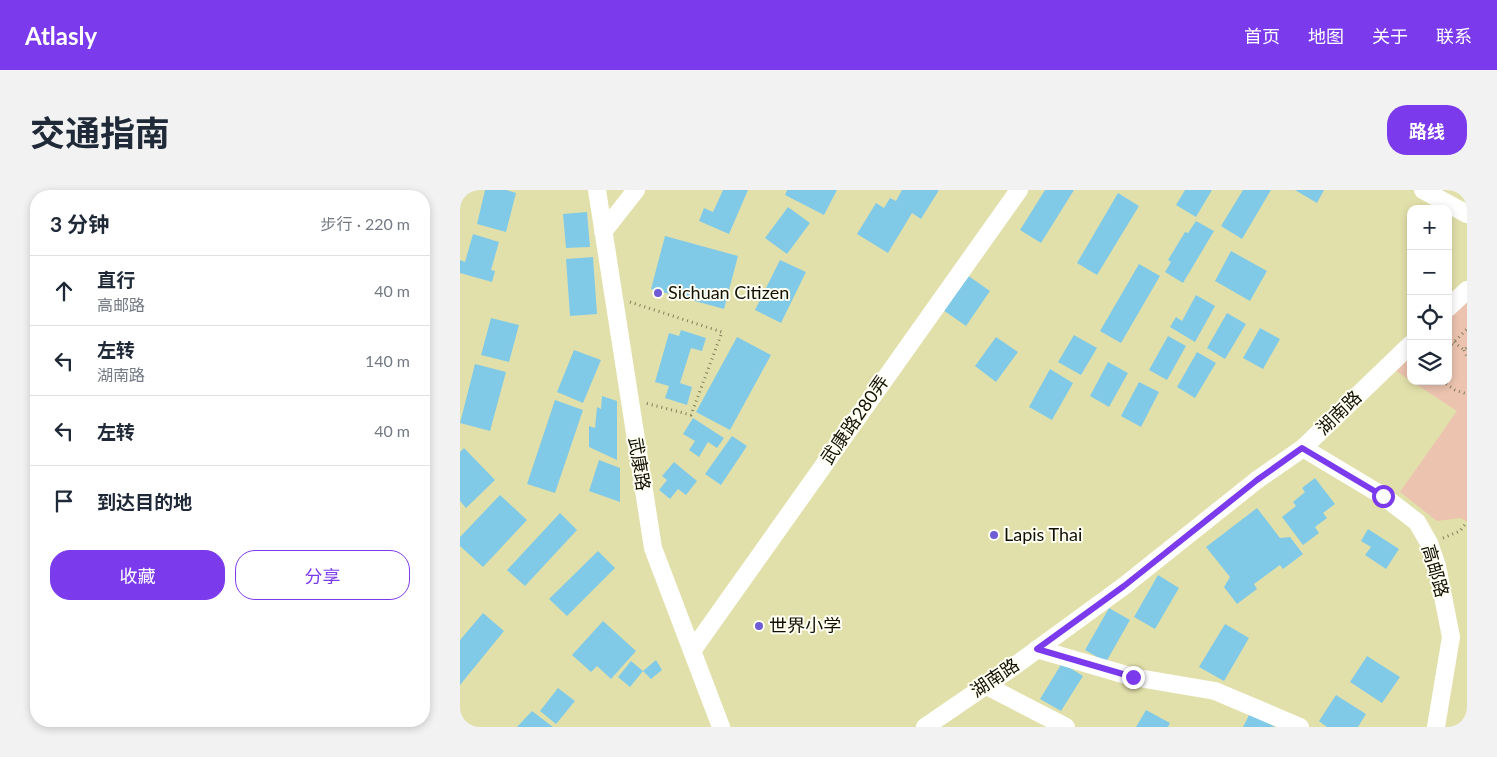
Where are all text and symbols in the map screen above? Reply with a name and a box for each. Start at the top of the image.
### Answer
text: Atlasly [25,21,97,50]
text: 首页 [1244,25,1280,47]
text: 地图 [1308,25,1344,47]
text: 关于 [1372,25,1408,47]
text: 联系 [1436,25,1472,47]
button: 路线 [1387,105,1467,155]
text: 交通指南 [30,111,170,153]
map controls [1407,205,1452,385]
button: + [1407,205,1452,250]
text: 3 分钟 [50,211,109,236]
text: 步行 · 220 m [321,214,410,233]
button: − [1407,250,1452,295]
text: 直行 [97,268,135,291]
icon: ahead [50,277,78,305]
text: 40 m [374,281,410,300]
place label: Sichuan Citizen [668,281,789,303]
marker: Sichuan Citizen [652,287,664,299]
text: 高邮路 [97,295,145,314]
button: locate [1407,295,1452,340]
text: 左转 [97,338,135,361]
button: layers [1407,340,1452,385]
icon: left [50,347,78,375]
text: 140 m [365,351,410,370]
text: 湖南路 [97,365,145,384]
street label: 武康路280弄 [816,371,893,468]
street label: 湖南路 [1311,386,1365,439]
icon: left [50,417,78,445]
text: 左转 [97,420,135,443]
text: 40 m [374,421,410,440]
street label: 武康路 [625,435,655,492]
route start [1372,485,1395,508]
icon: arrive [50,487,78,515]
text: 到达目的地 [97,490,192,513]
place label: Lapis Thai [1004,523,1082,545]
marker: Lapis Thai [988,529,1000,541]
street label: 高邮路 [1418,542,1454,600]
button: 收藏 [50,550,225,600]
button: 分享 [235,550,410,600]
place label: 世界小学 [769,614,841,636]
marker: 世界小学 [753,620,765,632]
street label: 湖南路 [966,653,1023,701]
route end [1122,666,1145,689]

